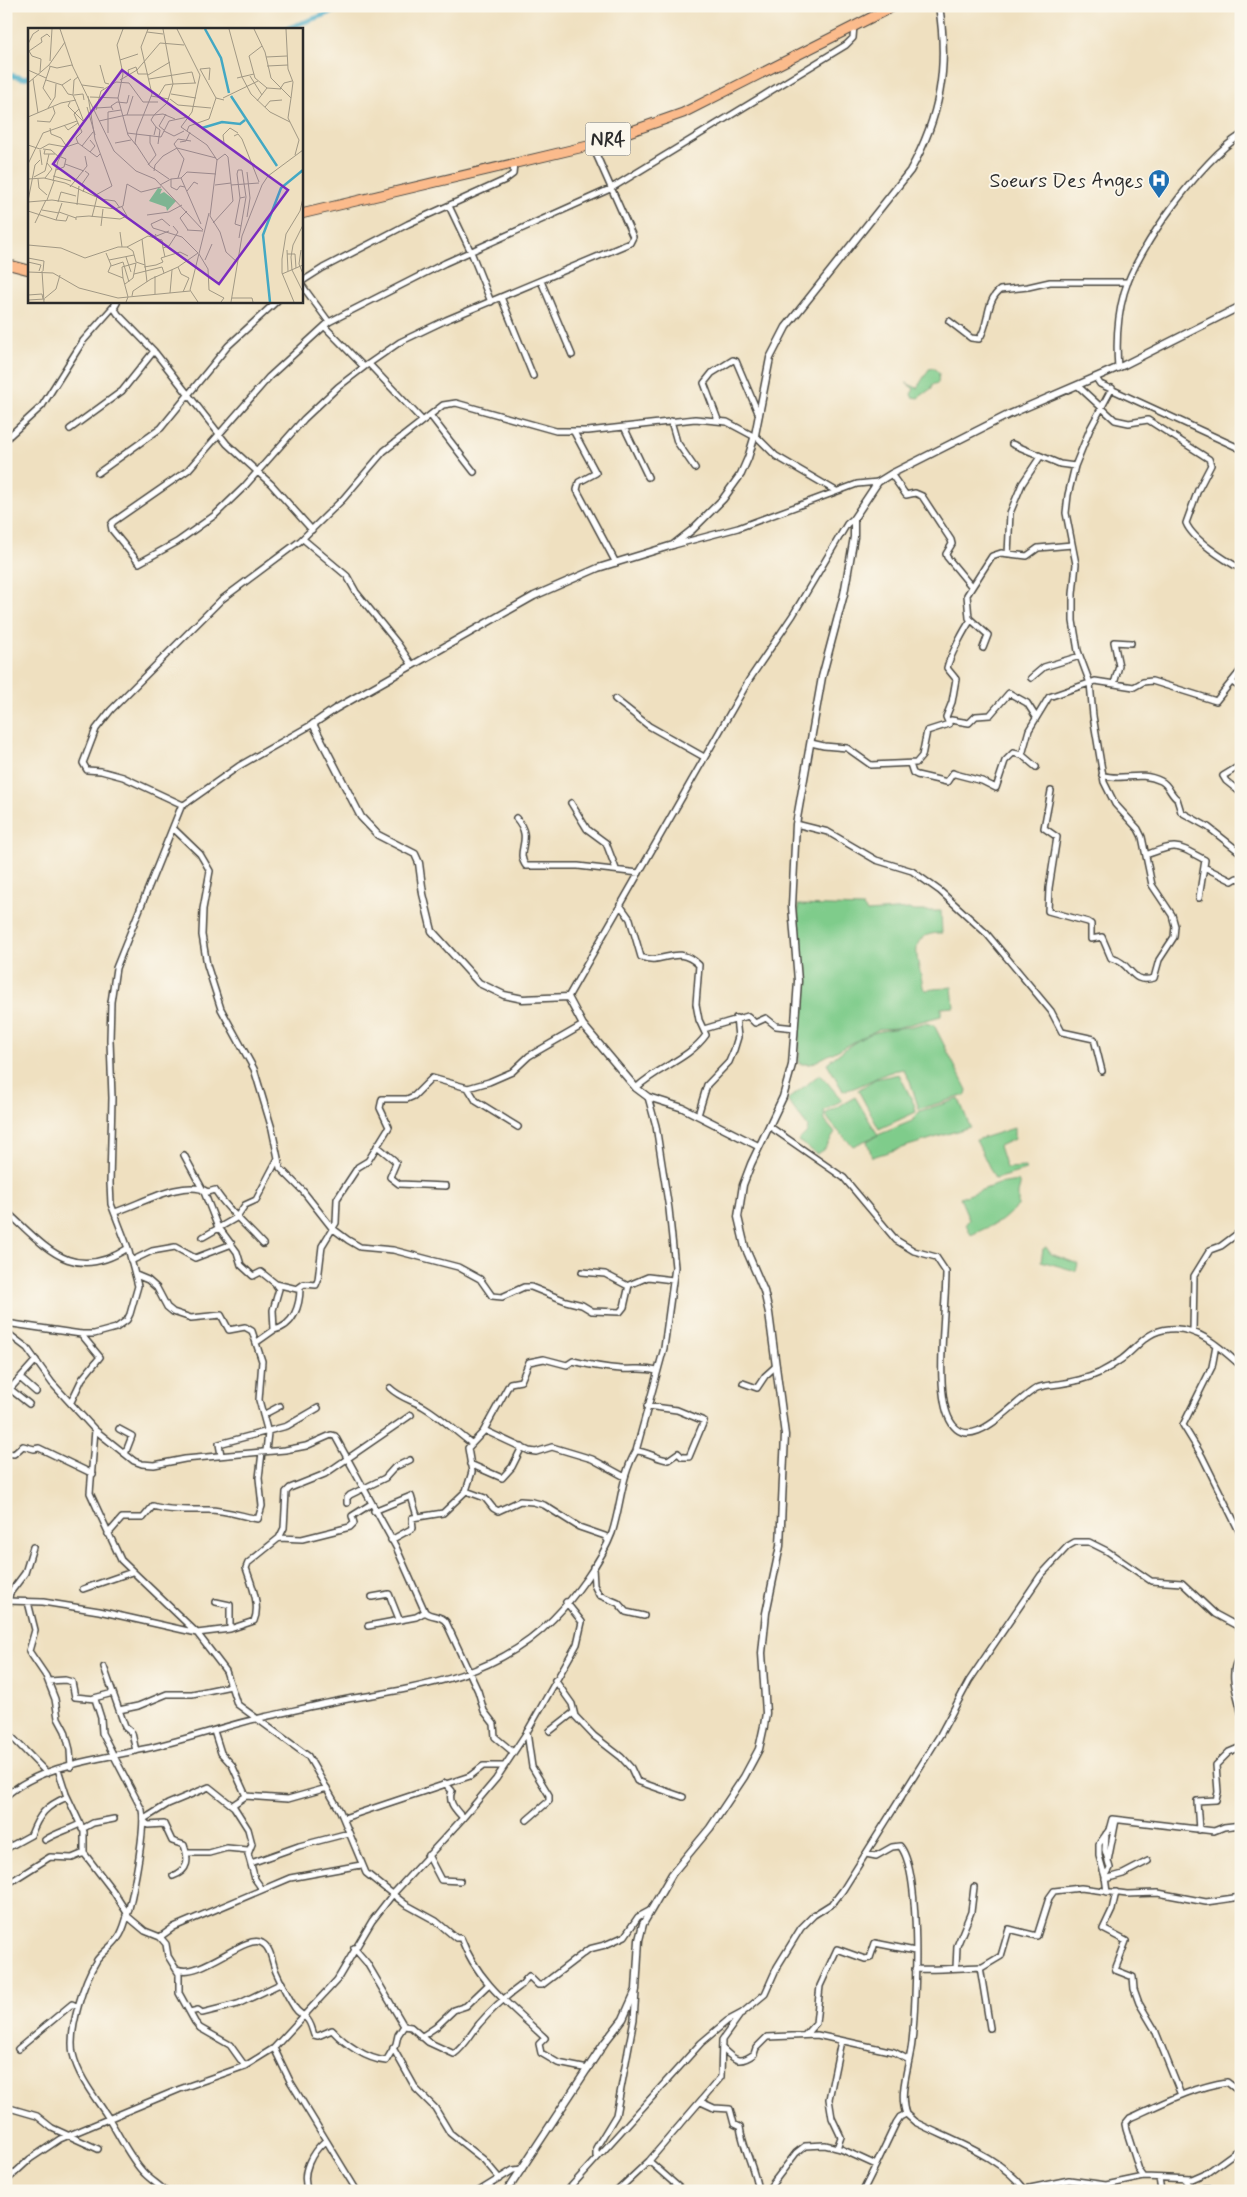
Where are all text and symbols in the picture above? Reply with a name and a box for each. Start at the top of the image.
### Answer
inset map [28,28,302,302]
road number: NR4 [586,122,630,156]
place label: Soeurs Des Anges [990,168,1143,196]
hospital icon: Soeurs Des Anges [1147,168,1171,199]

